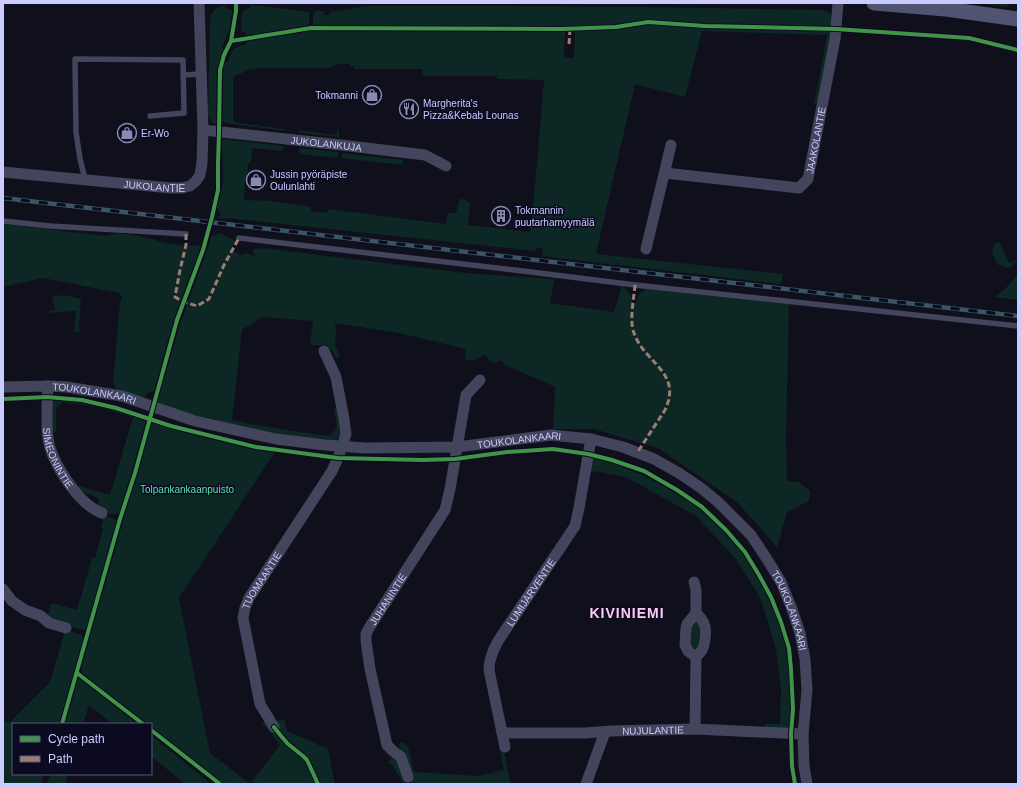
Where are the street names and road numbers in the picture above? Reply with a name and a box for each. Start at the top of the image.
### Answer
street label: JAAKOLANTIE [804,106,828,175]
street label: JUKOLANKUJA [290,135,363,153]
street label: JUKOLANTIE [123,179,185,194]
street label: TOUKOLANKAARI [52,381,138,406]
street label: SIMEONINTIE [41,427,76,491]
street label: TOUKOLANKAARI [476,430,562,450]
street label: TUOMAANTIE [240,550,284,611]
street label: LUMIJÄRVENTIE [505,556,558,628]
street label: TOUKOLANKAARI [769,569,808,651]
street label: JUHANINTIE [367,571,409,627]
street label: NUJULANTIE [622,724,684,737]

